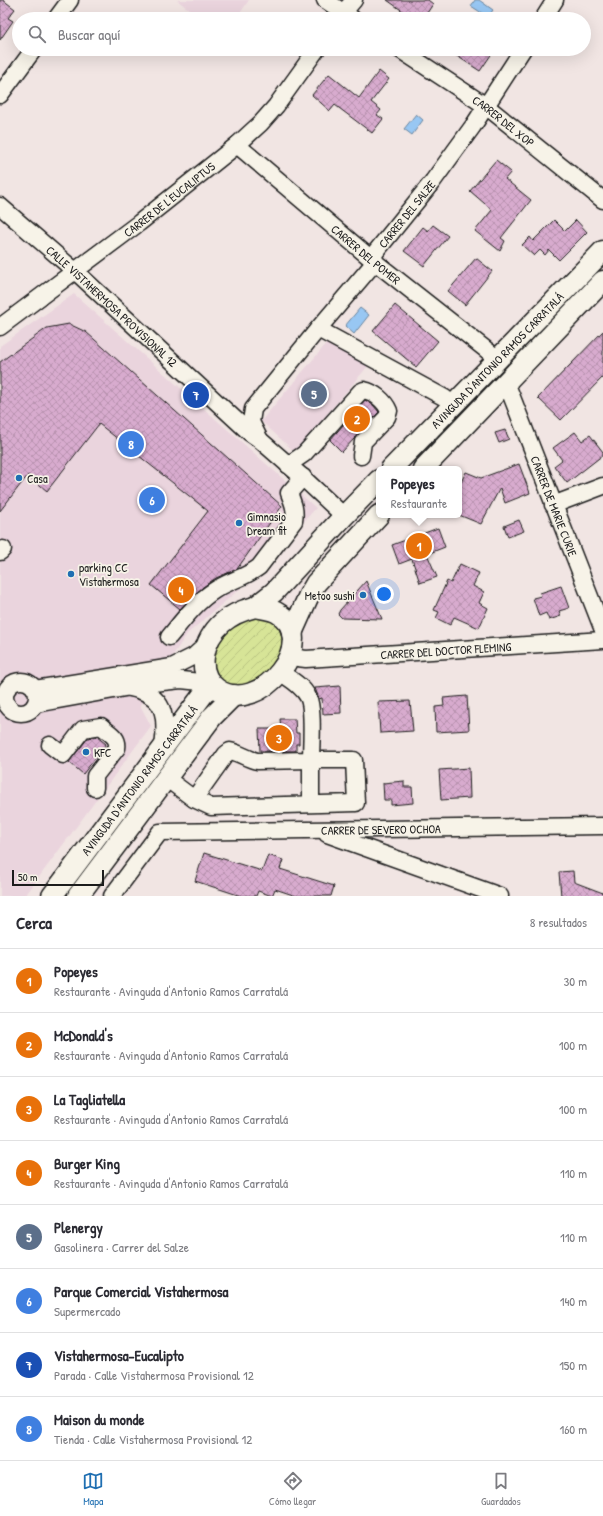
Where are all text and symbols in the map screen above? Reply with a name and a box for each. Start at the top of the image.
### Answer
search box [12,12,591,56]
icon: search [26,23,48,45]
text: Buscar aquí [58,24,121,45]
street label: CARRER DEL XOP [469,91,539,151]
street label: CARRER DE L'EUCALIPTUS [120,157,219,240]
street label: CARRER DEL SALZE [374,176,439,251]
street label: CARRER DEL POMER [328,220,405,288]
street label: CALLE VISTAHERMOSA PROVISIONAL 12 [43,241,182,371]
street label: AVINGUDA D'ANTONIO RAMOS CARRATALÁ [427,288,567,432]
pin: 5 [301,379,327,409]
pin: 7 [183,380,209,410]
pin: 2 [344,404,370,434]
pin: 8 [118,429,144,459]
street label: CARRER DE MARIE CURIE [527,453,582,559]
popup [376,466,462,518]
place label: Casa [27,470,48,487]
marker: Casa [14,473,24,483]
text: Popeyes [391,473,435,494]
pin: 6 [139,485,165,515]
text: Restaurante [391,494,447,512]
place label: Gimnasio Dream fit [247,508,288,539]
marker: Gimnasio Dream fit [234,518,244,528]
pin: 1 [406,531,432,561]
place label: parking CC Vistahermosa [79,559,139,590]
marker: parking CC Vistahermosa [66,569,76,579]
pin: 4 [168,575,194,605]
your location [374,584,394,604]
place label: Metoo sushi [305,587,355,604]
marker: Metoo sushi [358,590,368,600]
street label: CARRER DEL DOCTOR FLEMING [380,637,512,663]
street label: AVINGUDA D'ANTONIO RAMOS CARRATALÁ [77,701,201,859]
pin: 3 [266,723,292,753]
place label: KFC [94,744,112,761]
marker: KFC [81,747,91,757]
street label: CARRER DE SEVERO OCHOA [321,820,441,838]
scale bar [12,868,104,887]
text: 50 m [18,870,38,884]
text: Cerca [16,911,52,934]
text: 8 resultados [530,913,587,931]
text: Popeyes [54,961,98,982]
text: 1 [27,972,31,990]
text: 30 m [564,972,587,990]
text: Restaurante · Avinguda d'Antonio Ramos Carratalá [54,982,288,1000]
text: McDonald's [54,1025,113,1046]
text: 2 [26,1036,32,1054]
text: 100 m [559,1036,587,1054]
text: Restaurante · Avinguda d'Antonio Ramos Carratalá [54,1046,288,1064]
text: La Tagliatella [54,1089,125,1110]
text: 3 [26,1100,32,1118]
text: 100 m [559,1100,587,1118]
text: Restaurante · Avinguda d'Antonio Ramos Carratalá [54,1110,288,1128]
text: Burger King [54,1153,120,1174]
text: 4 [27,1164,31,1182]
text: 110 m [560,1164,587,1182]
text: Restaurante · Avinguda d'Antonio Ramos Carratalá [54,1174,288,1192]
text: Plenergy [54,1217,103,1238]
text: 5 [26,1228,32,1246]
text: 110 m [560,1228,587,1246]
text: Gasolinera · Carrer del Salze [54,1238,189,1256]
text: Parque Comercial Vistahermosa [54,1281,229,1302]
text: 6 [26,1292,32,1310]
text: 140 m [560,1292,587,1310]
text: Supermercado [54,1302,120,1320]
text: Vistahermosa-Eucalipto [54,1345,184,1366]
text: 7 [26,1356,32,1374]
text: 150 m [559,1356,587,1374]
text: Parada · Calle Vistahermosa Provisional 12 [54,1366,254,1384]
text: Maison du monde [54,1409,144,1430]
text: 8 [26,1420,32,1438]
text: 160 m [559,1420,587,1438]
text: Tienda · Calle Vistahermosa Provisional 12 [54,1430,252,1448]
tab: Mapa [82,1470,104,1508]
tab: Cómo llegar [269,1470,316,1508]
tab: Guardados [481,1470,521,1508]

